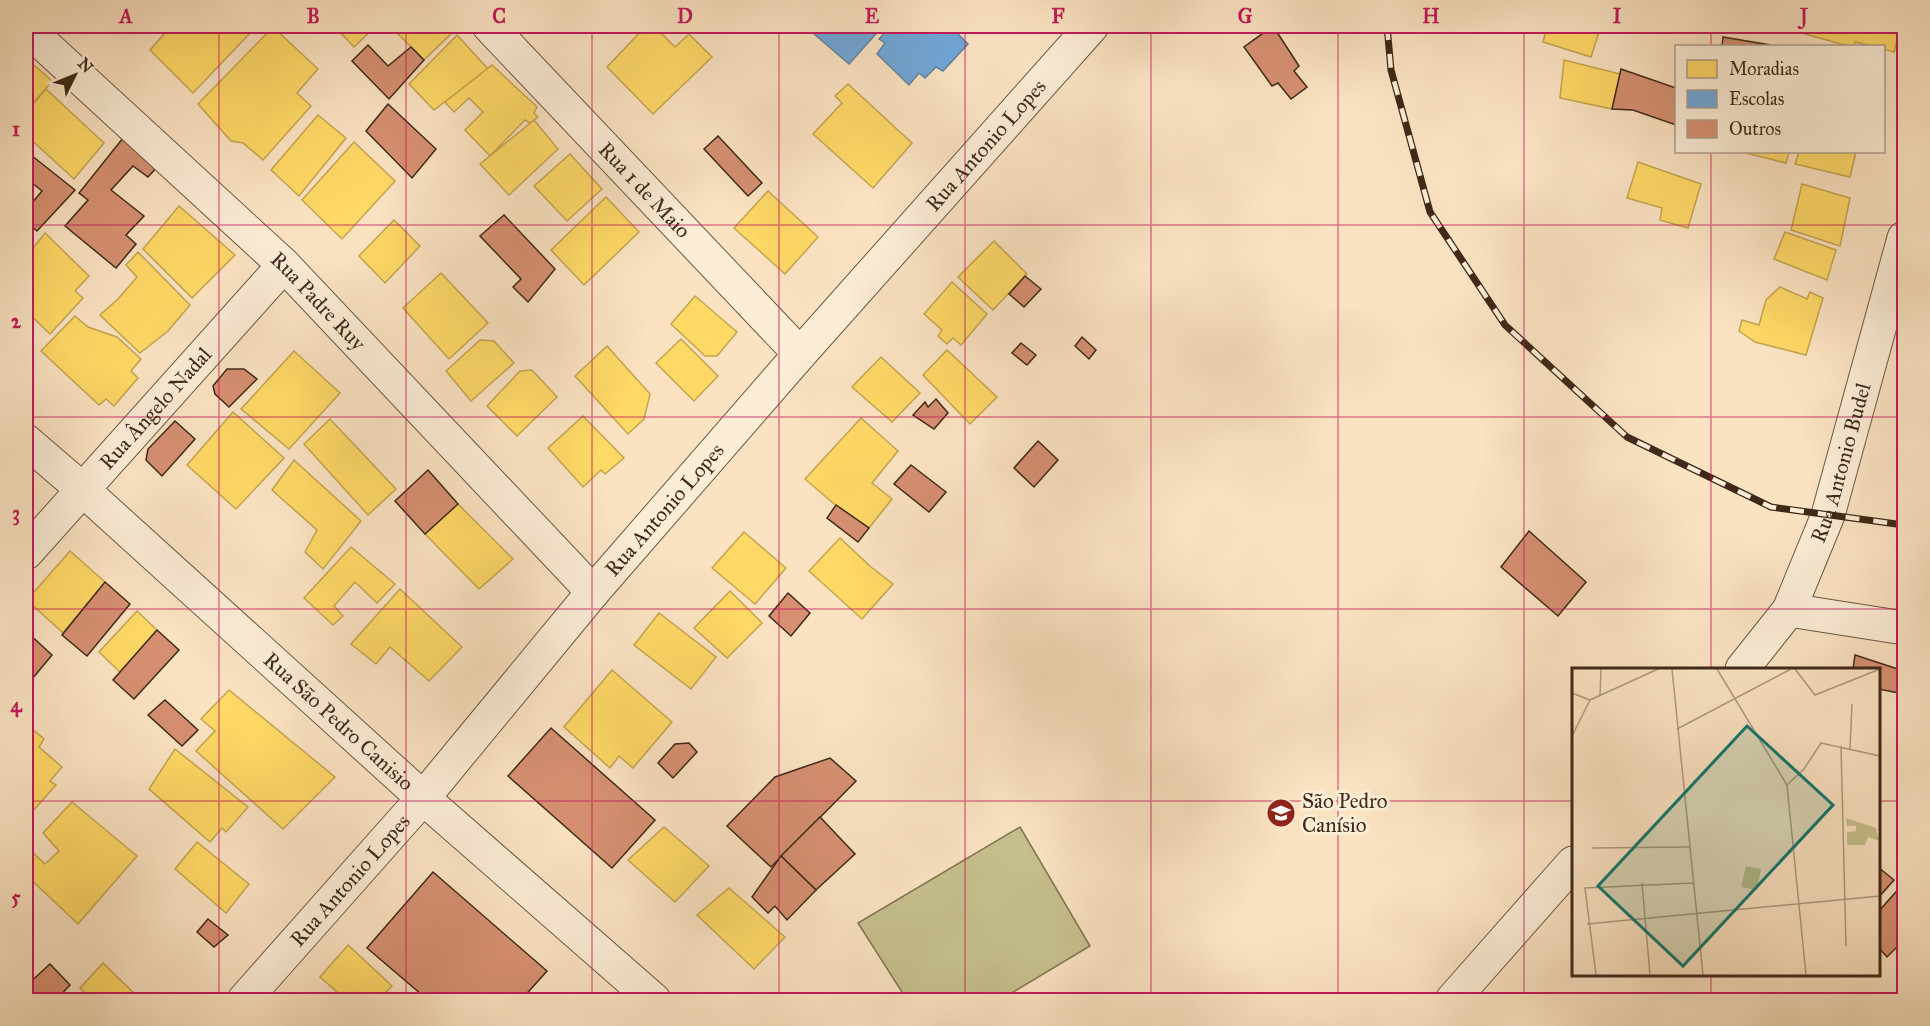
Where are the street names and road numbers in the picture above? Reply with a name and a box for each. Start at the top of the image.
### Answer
street label: Rua Antonio Lopes [920,74,1052,217]
street label: Rua 1 de Maio [593,136,696,244]
street label: Rua Padre Ruy [265,246,372,357]
street label: Rua Ângelo Nadal [94,342,217,475]
street label: Rua Antonio Budel [1805,380,1877,547]
street label: Rua Antonio Lopes [599,438,730,582]
street label: Rua São Pedro Canisio [258,647,419,796]
street label: Rua Antonio Lopes [285,809,416,952]

